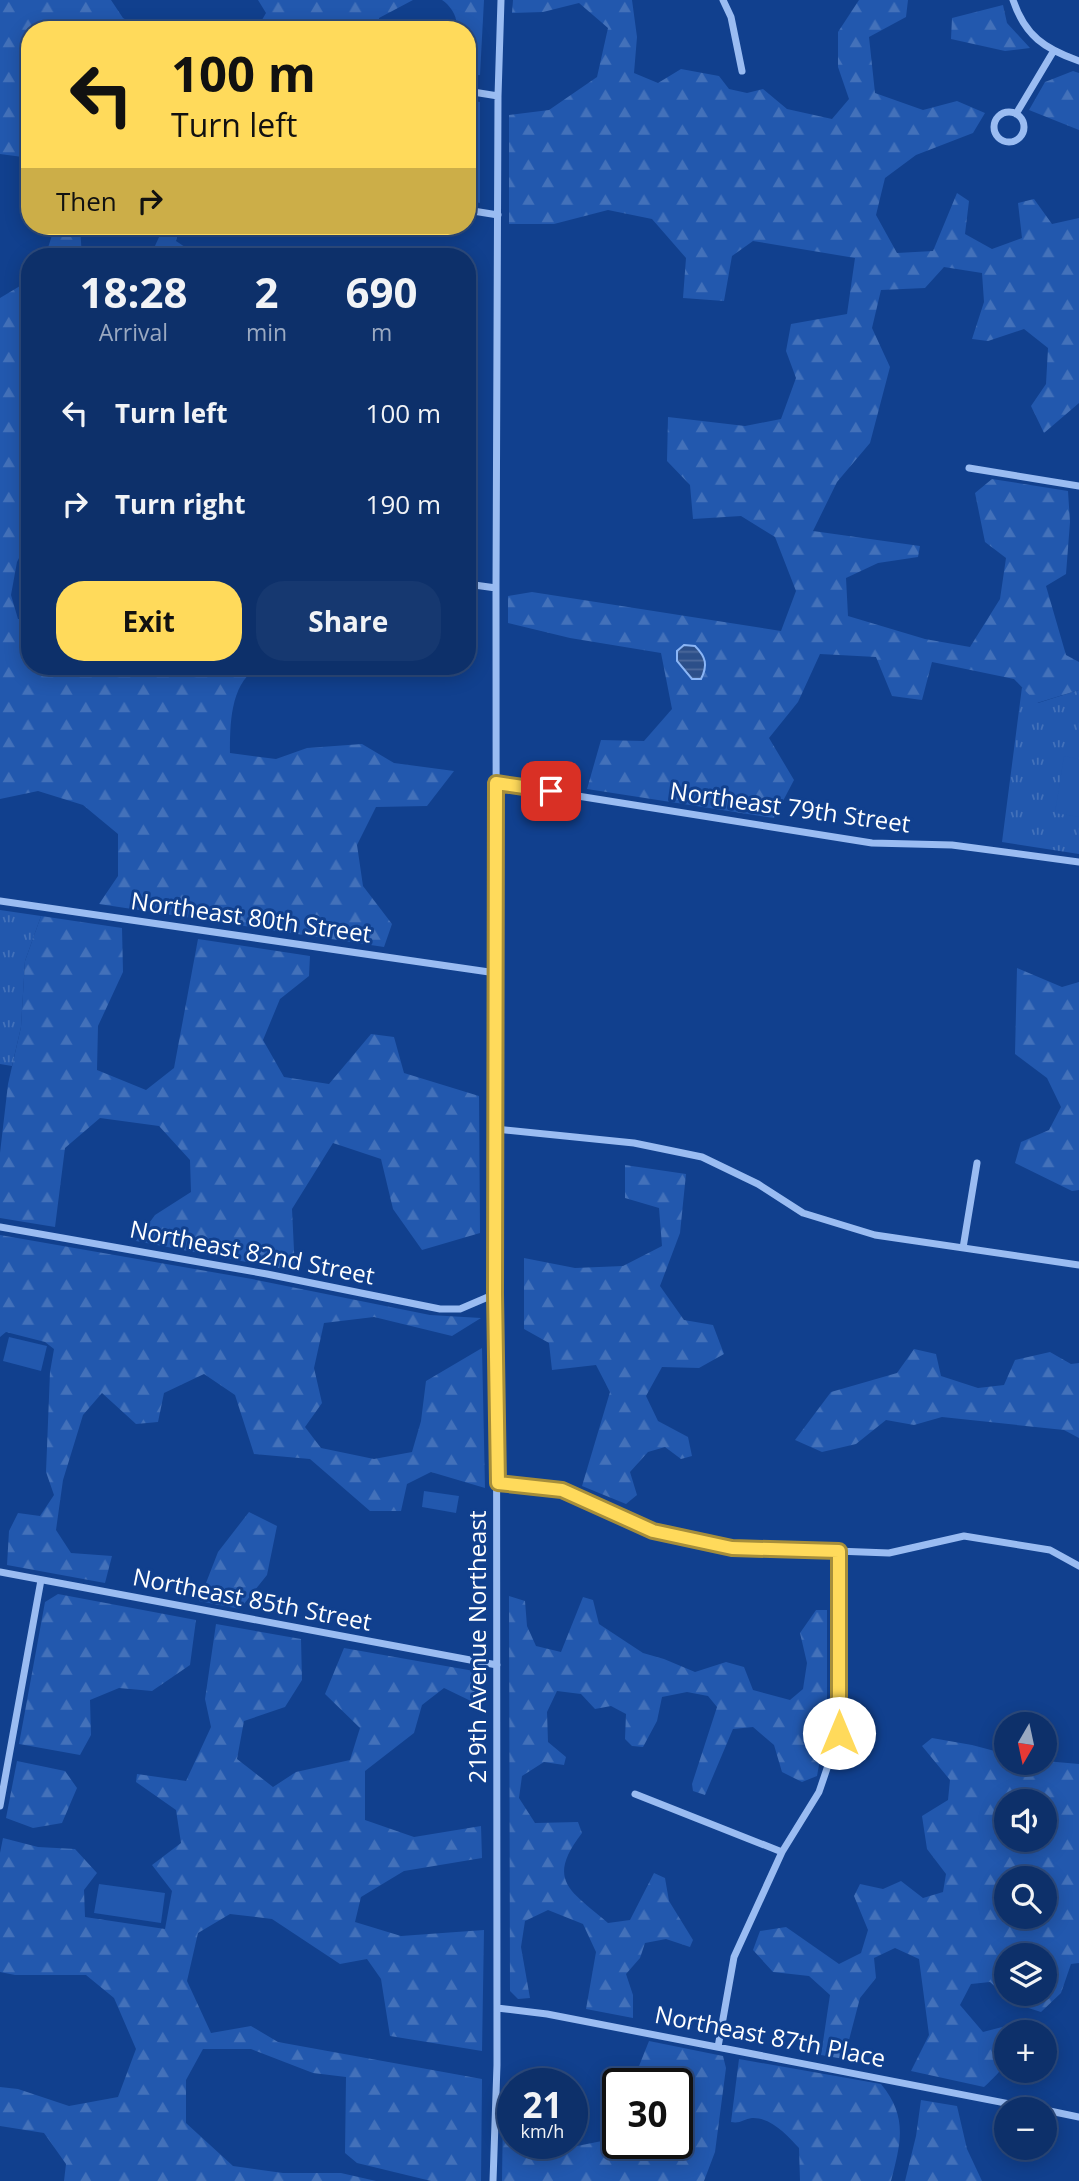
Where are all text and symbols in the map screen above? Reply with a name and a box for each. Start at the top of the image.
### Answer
text: 100 m [171,40,316,106]
icon: left [56,49,147,140]
text: Turn left [171,103,297,146]
icon: right [131,182,169,220]
text: Then [56,183,117,219]
text: 18:28 [79,263,187,320]
text: 2 [254,263,279,320]
text: 690 [346,263,418,320]
text: Arrival [99,316,168,348]
text: min [246,316,287,348]
text: m [371,316,392,348]
icon: left [56,394,94,432]
text: Turn left [115,395,227,431]
text: 100 m [366,395,441,431]
icon: right [56,485,94,523]
text: Turn right [115,486,246,522]
text: 190 m [366,486,441,522]
button: Exit [56,581,242,661]
button: Share [256,581,441,661]
pin [521,761,581,821]
icon: arrive [532,772,570,810]
street label: Northeast 79th Street [668,773,913,840]
street label: Northeast 80th Street [129,883,374,950]
street label: Northeast 82nd Street [127,1212,378,1291]
street label: 219th Avenue Northeast [460,1511,493,1783]
street label: Northeast 85th Street [130,1559,375,1638]
position arrow [802,1696,876,1770]
north arrow [994,1712,1057,1774]
map controls [994,1712,1057,2160]
button: sound [994,1789,1057,1852]
button: search [994,1866,1057,1929]
button: layers [994,1943,1057,2006]
street label: Northeast 87th Place [652,1997,888,2074]
button: + [994,2020,1057,2083]
speed limit sign: 30 [602,2068,693,2159]
text: 21 [522,2081,563,2128]
button: − [994,2097,1057,2160]
text: km/h [521,2119,564,2143]

